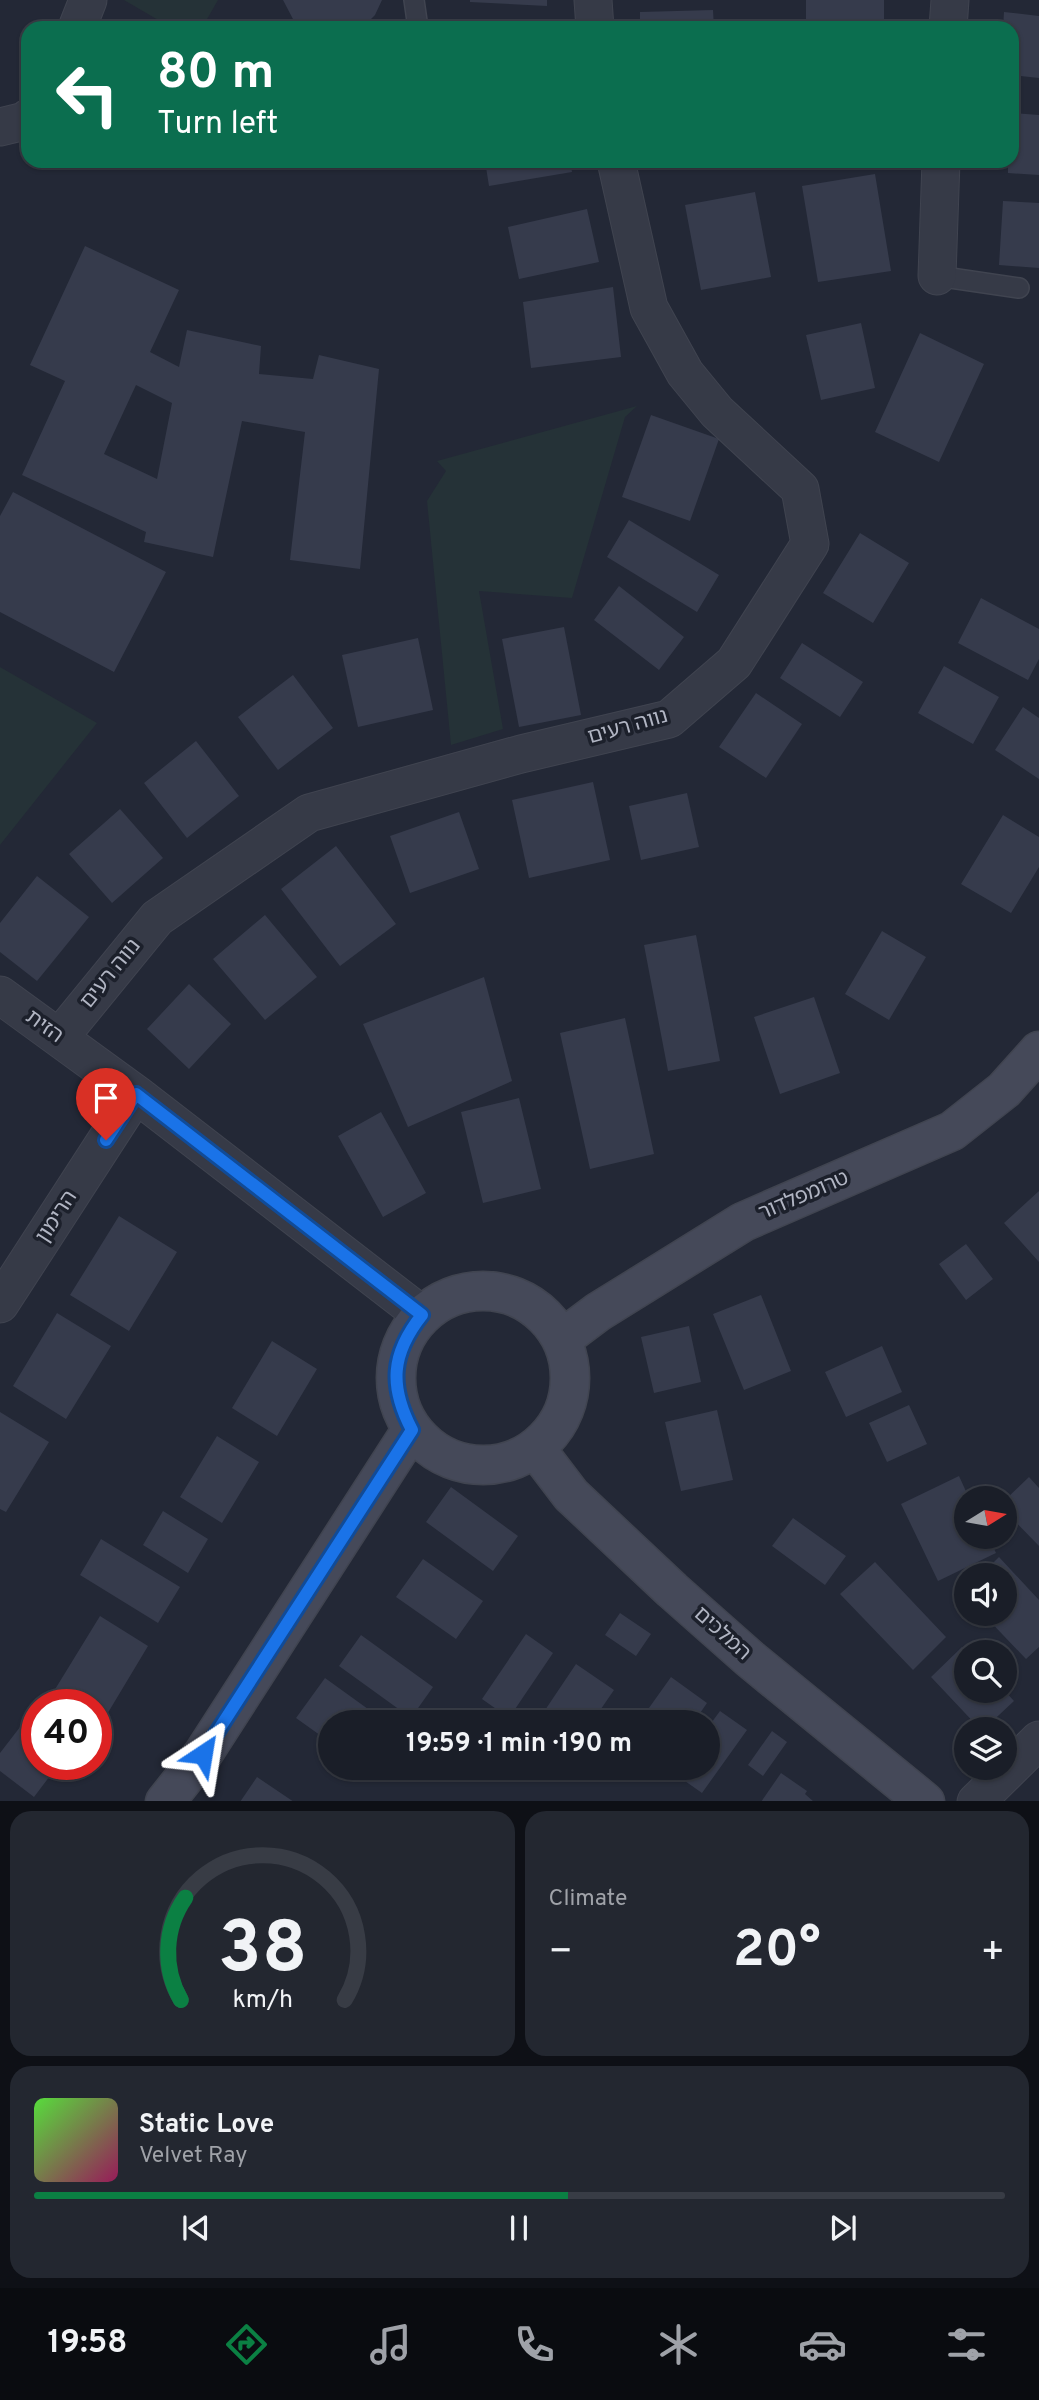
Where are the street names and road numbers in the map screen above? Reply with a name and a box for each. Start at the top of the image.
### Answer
street label: נווה רעים [585,703,671,751]
street label: נווה רעים [75,934,147,1014]
street label: הזית [20,1004,68,1050]
street label: טרומפלדור [755,1165,853,1227]
street label: הרימון [30,1186,84,1248]
street label: המלכים [688,1601,756,1667]

